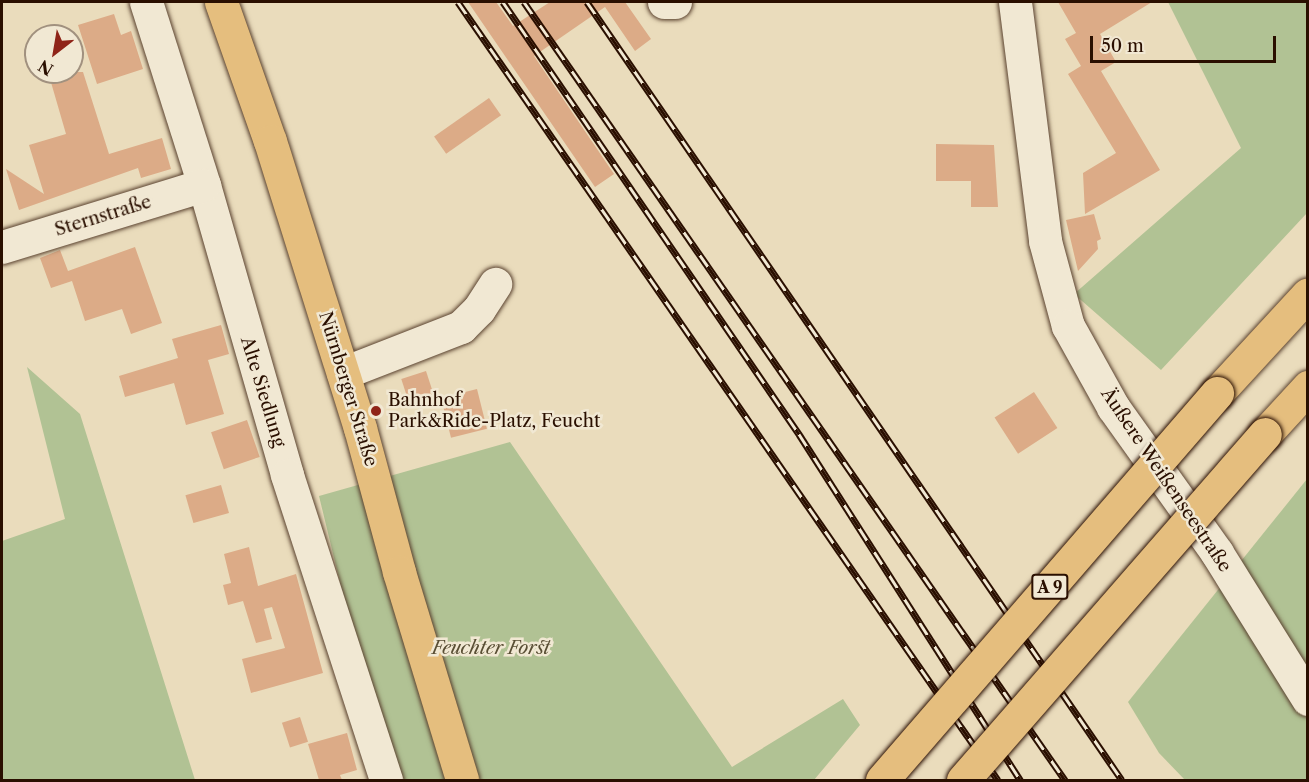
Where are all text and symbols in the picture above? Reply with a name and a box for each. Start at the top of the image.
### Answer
north arrow [24,24,84,84]
scale bar [1093,24,1279,62]
text: 50 m [1101,35,1144,57]
text: N [35,56,57,80]
street label: Sternstraße [52,191,154,241]
street label: Nürnberger Straße [314,309,382,469]
street label: Alte Siedlung [236,334,290,450]
street label: Äußere Weißenseestraße [1096,383,1236,577]
place label: Bahnhof Park&Ride-Platz, Feucht [388,390,600,432]
marker: Bahnhof Park&Ride-Platz, Feucht [369,404,383,418]
road number: A 9 [1030,574,1070,600]
park label: Feuchter Forst [432,637,550,659]

